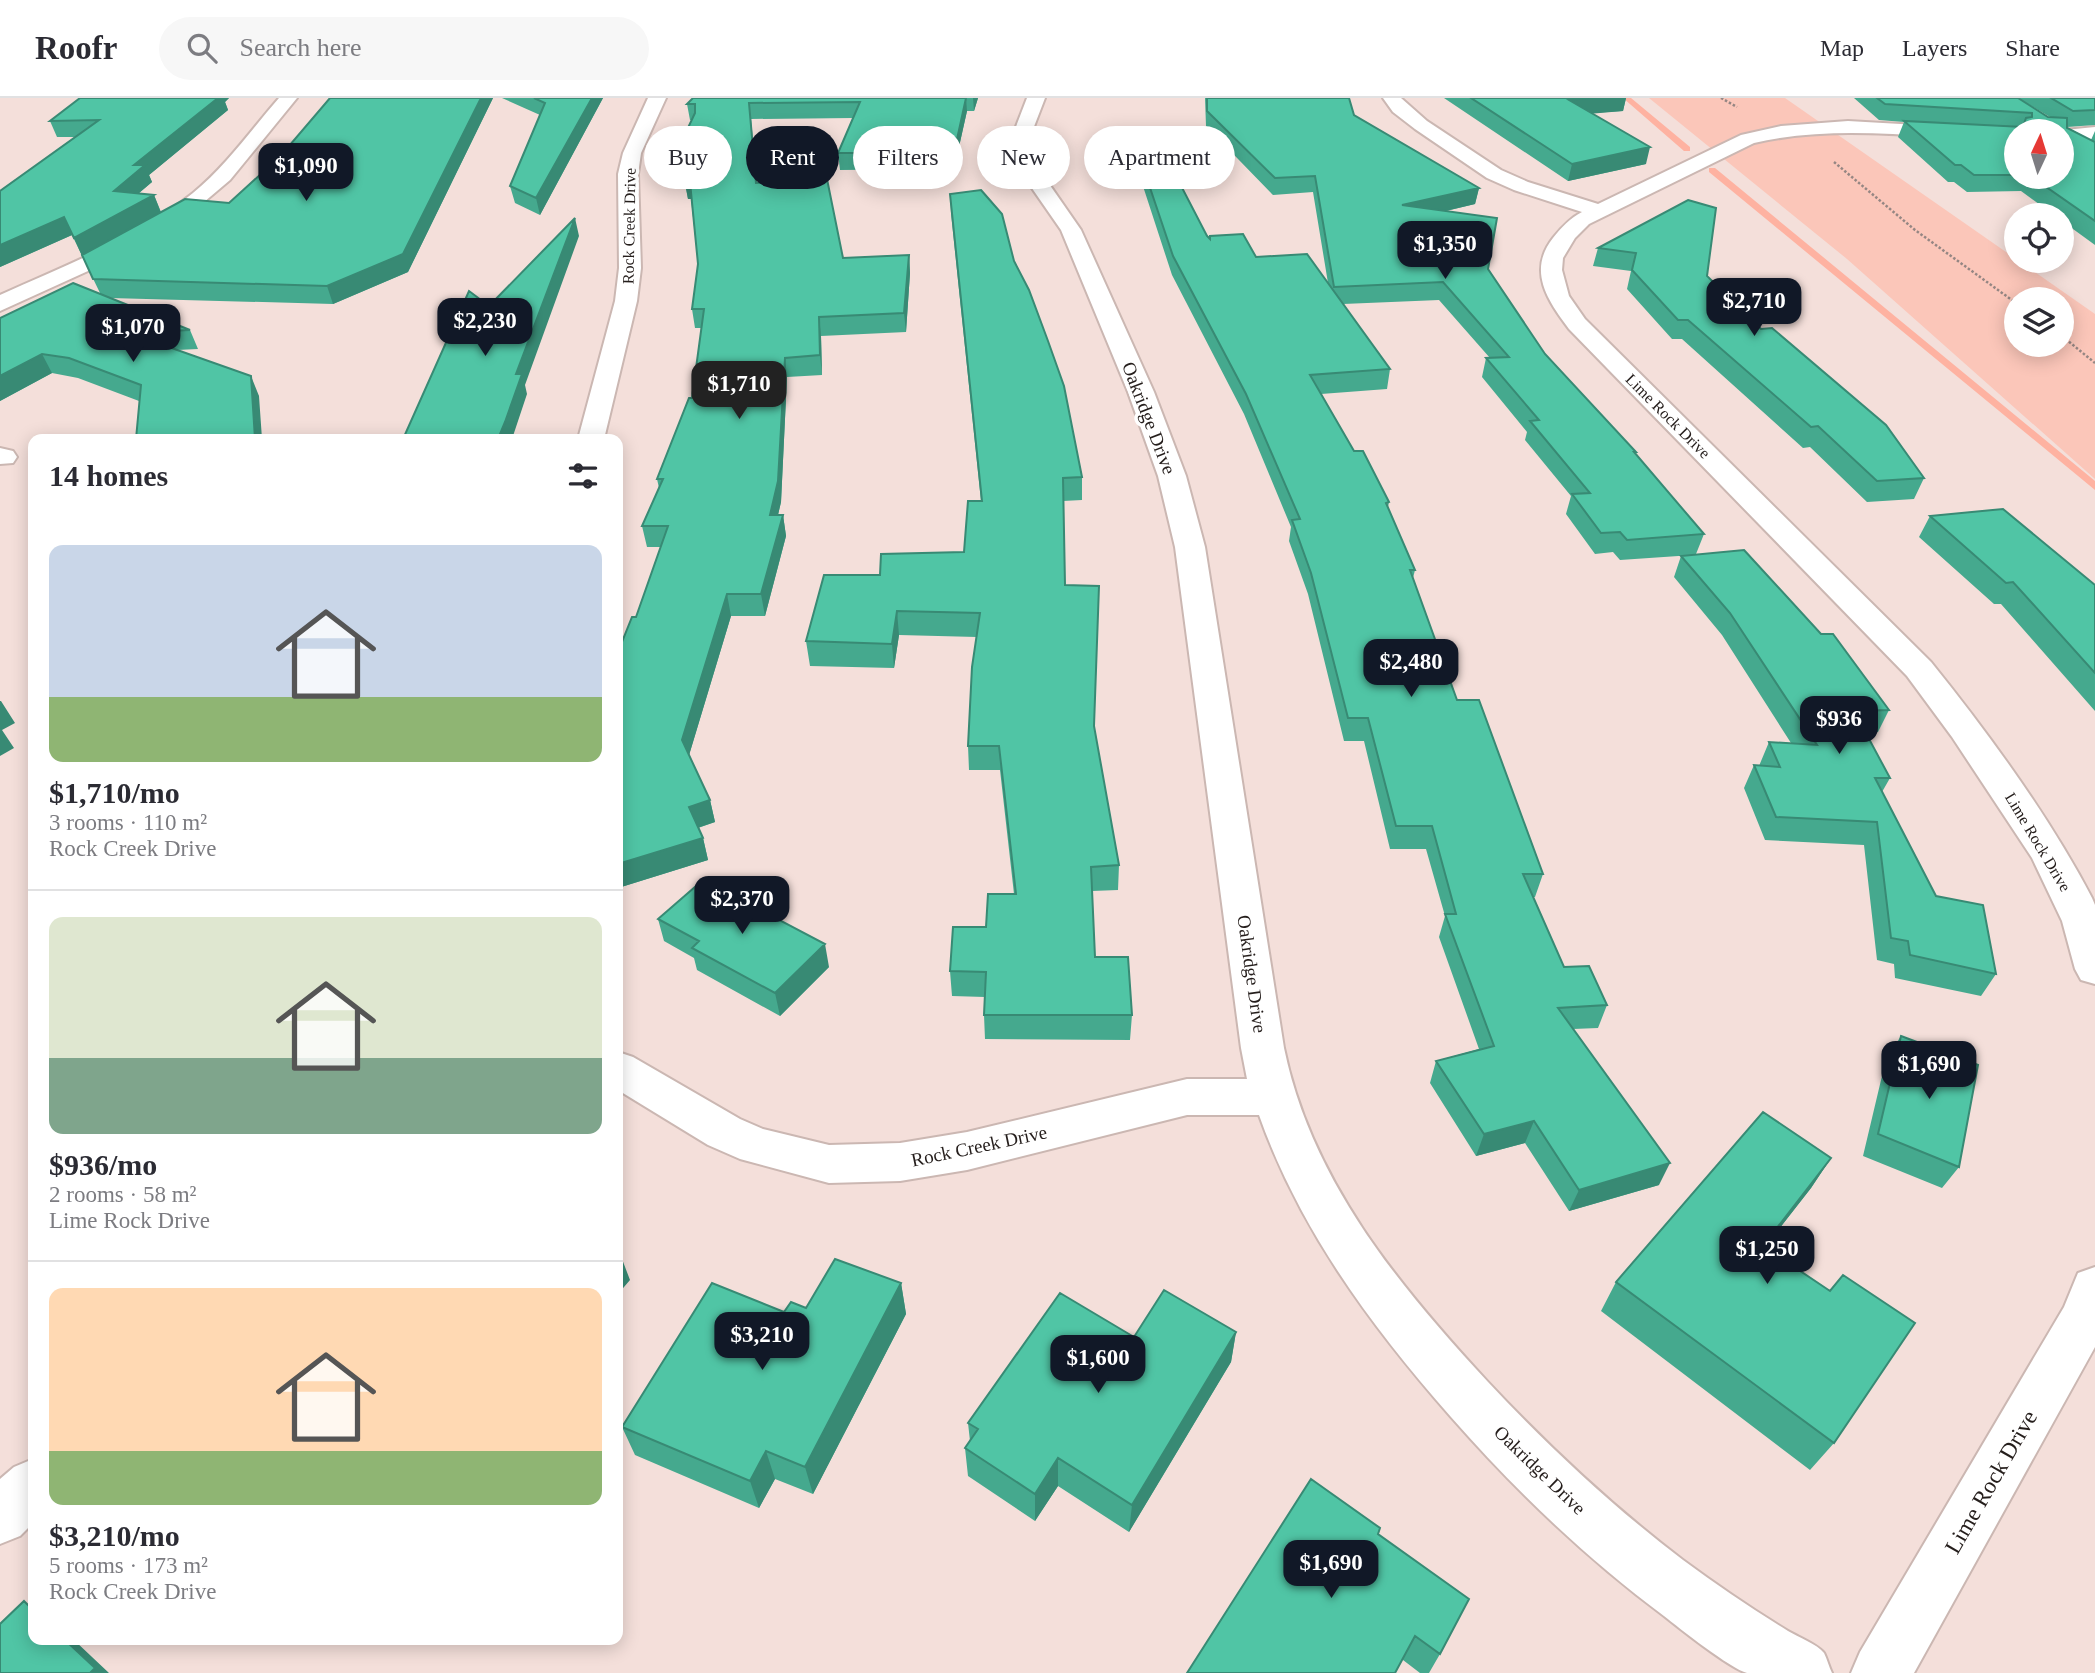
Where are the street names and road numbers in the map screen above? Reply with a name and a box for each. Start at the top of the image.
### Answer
street label: Rock Creek Drive [619,168,639,284]
street label: Oakridge Drive [1118,359,1180,477]
street label: Lime Rock Drive [1622,370,1714,462]
street label: Lime Rock Drive [2002,790,2074,894]
street label: Oakridge Drive [1233,914,1271,1034]
street label: Rock Creek Drive [909,1121,1049,1171]
street label: Lime Rock Drive [1940,1406,2042,1558]
street label: Oakridge Drive [1490,1421,1590,1519]

